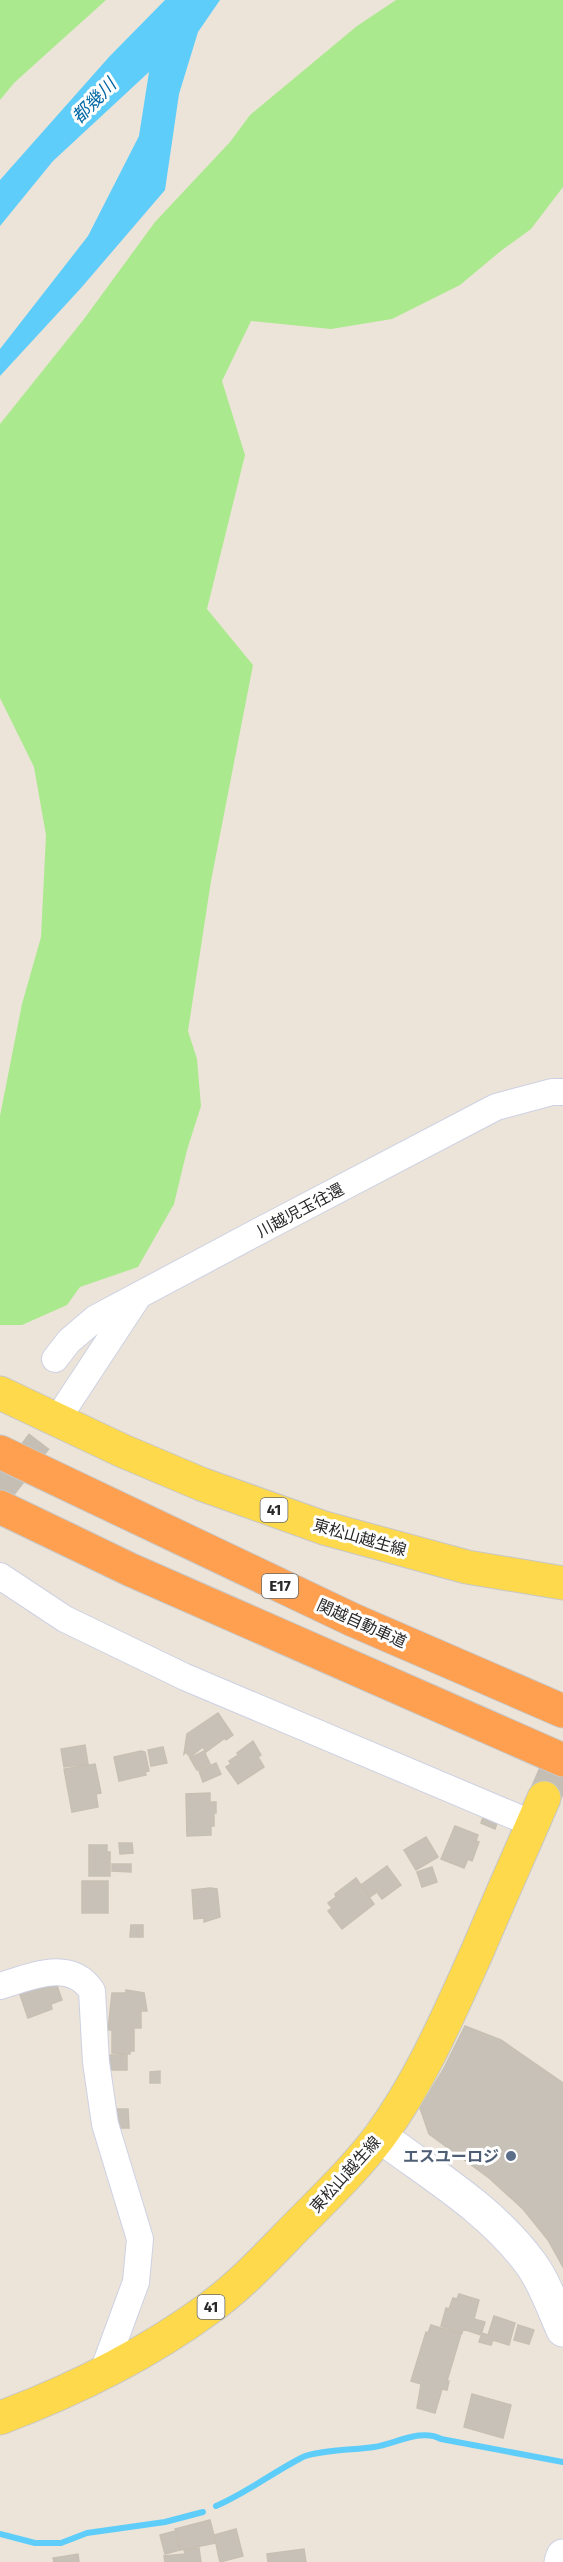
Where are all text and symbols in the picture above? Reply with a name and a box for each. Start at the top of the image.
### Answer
water label: 都幾川 [67,72,122,128]
street label: 川越児玉往還 [253,1180,347,1241]
road number: 41 [260,1498,288,1522]
street label: 東松山越生線 [311,1515,409,1560]
road number: E17 [262,1574,298,1598]
street label: 関越自動車道 [314,1595,410,1652]
street label: 東松山越生線 [306,2132,385,2216]
place label: エスユーロジ [403,2147,499,2166]
marker: エスユーロジ [504,2149,518,2163]
road number: 41 [198,2295,224,2319]

